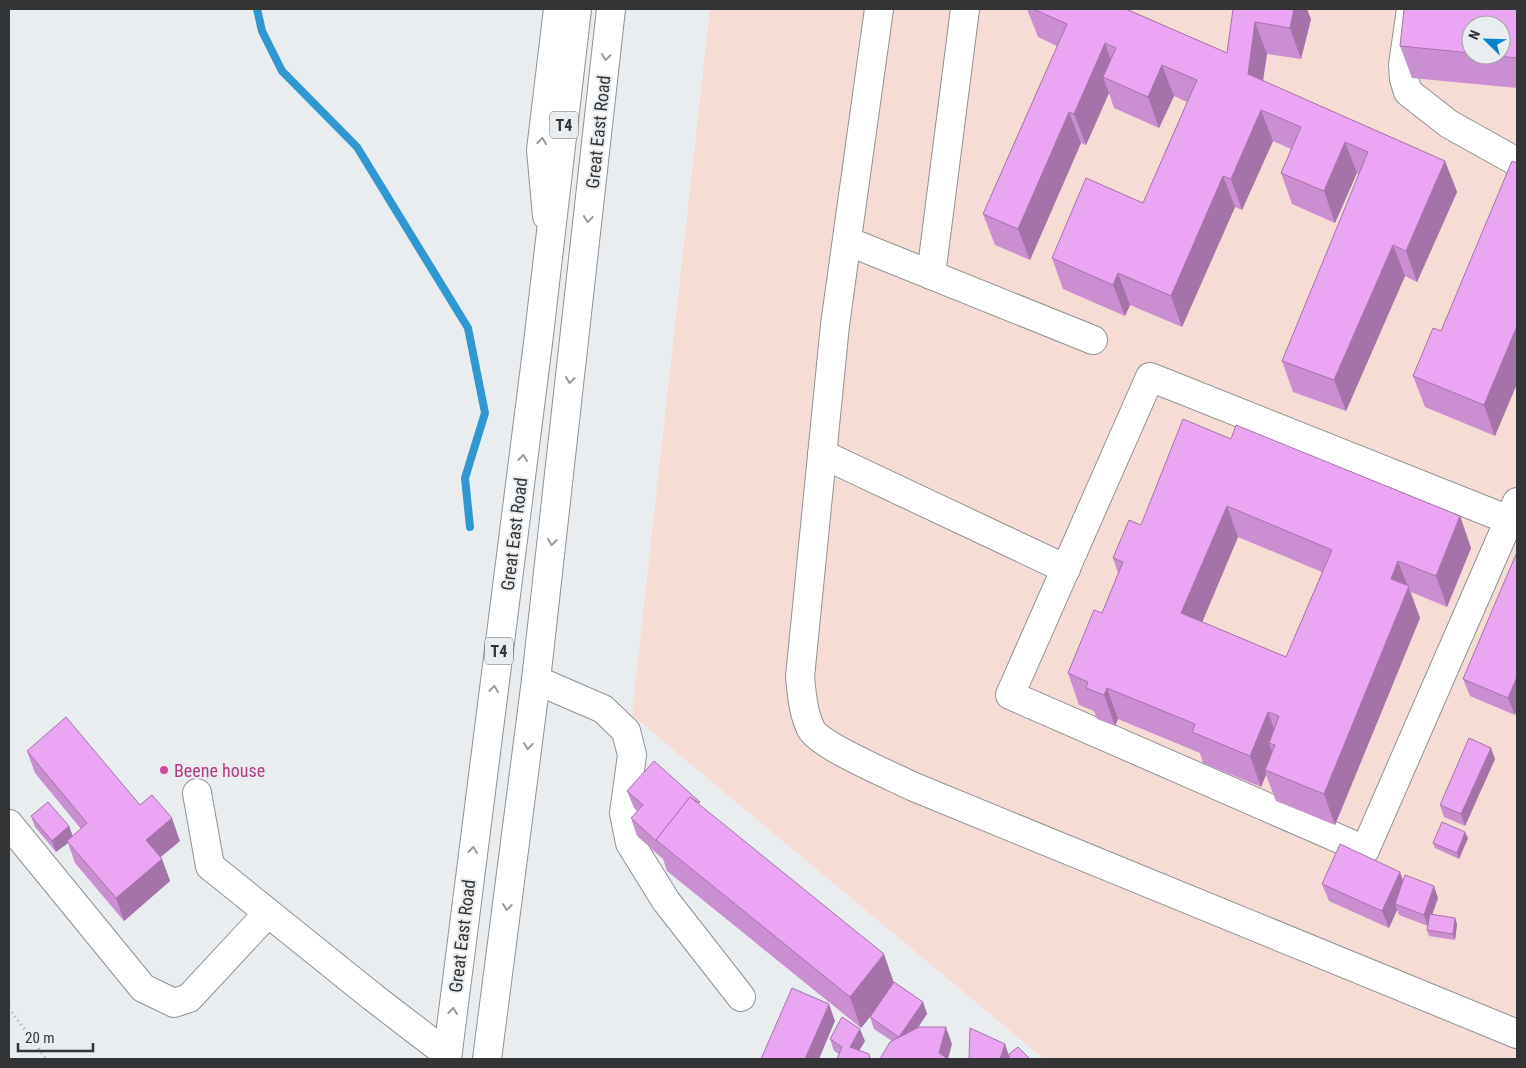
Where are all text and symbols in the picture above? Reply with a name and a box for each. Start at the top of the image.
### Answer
north arrow [1461,15,1511,65]
text: N [1465,28,1483,42]
one-way arrow [601,54,612,62]
street label: Great East Road [582,74,614,190]
road number: T4 [550,112,578,138]
one-way arrow [536,137,547,145]
one-way arrow [583,215,594,223]
one-way arrow [565,377,576,385]
one-way arrow [518,454,528,462]
street label: Great East Road [497,476,531,592]
one-way arrow [547,538,558,546]
road number: T4 [485,637,513,664]
one-way arrow [488,684,499,692]
one-way arrow [523,742,534,750]
place label: Beene house [174,760,265,781]
marker: Beene house [158,764,170,776]
one-way arrow [468,845,478,854]
street label: Great East Road [445,878,479,994]
one-way arrow [502,903,513,911]
one-way arrow [447,1007,458,1015]
scale bar [18,1020,92,1052]
text: 20 m [25,1029,55,1047]

